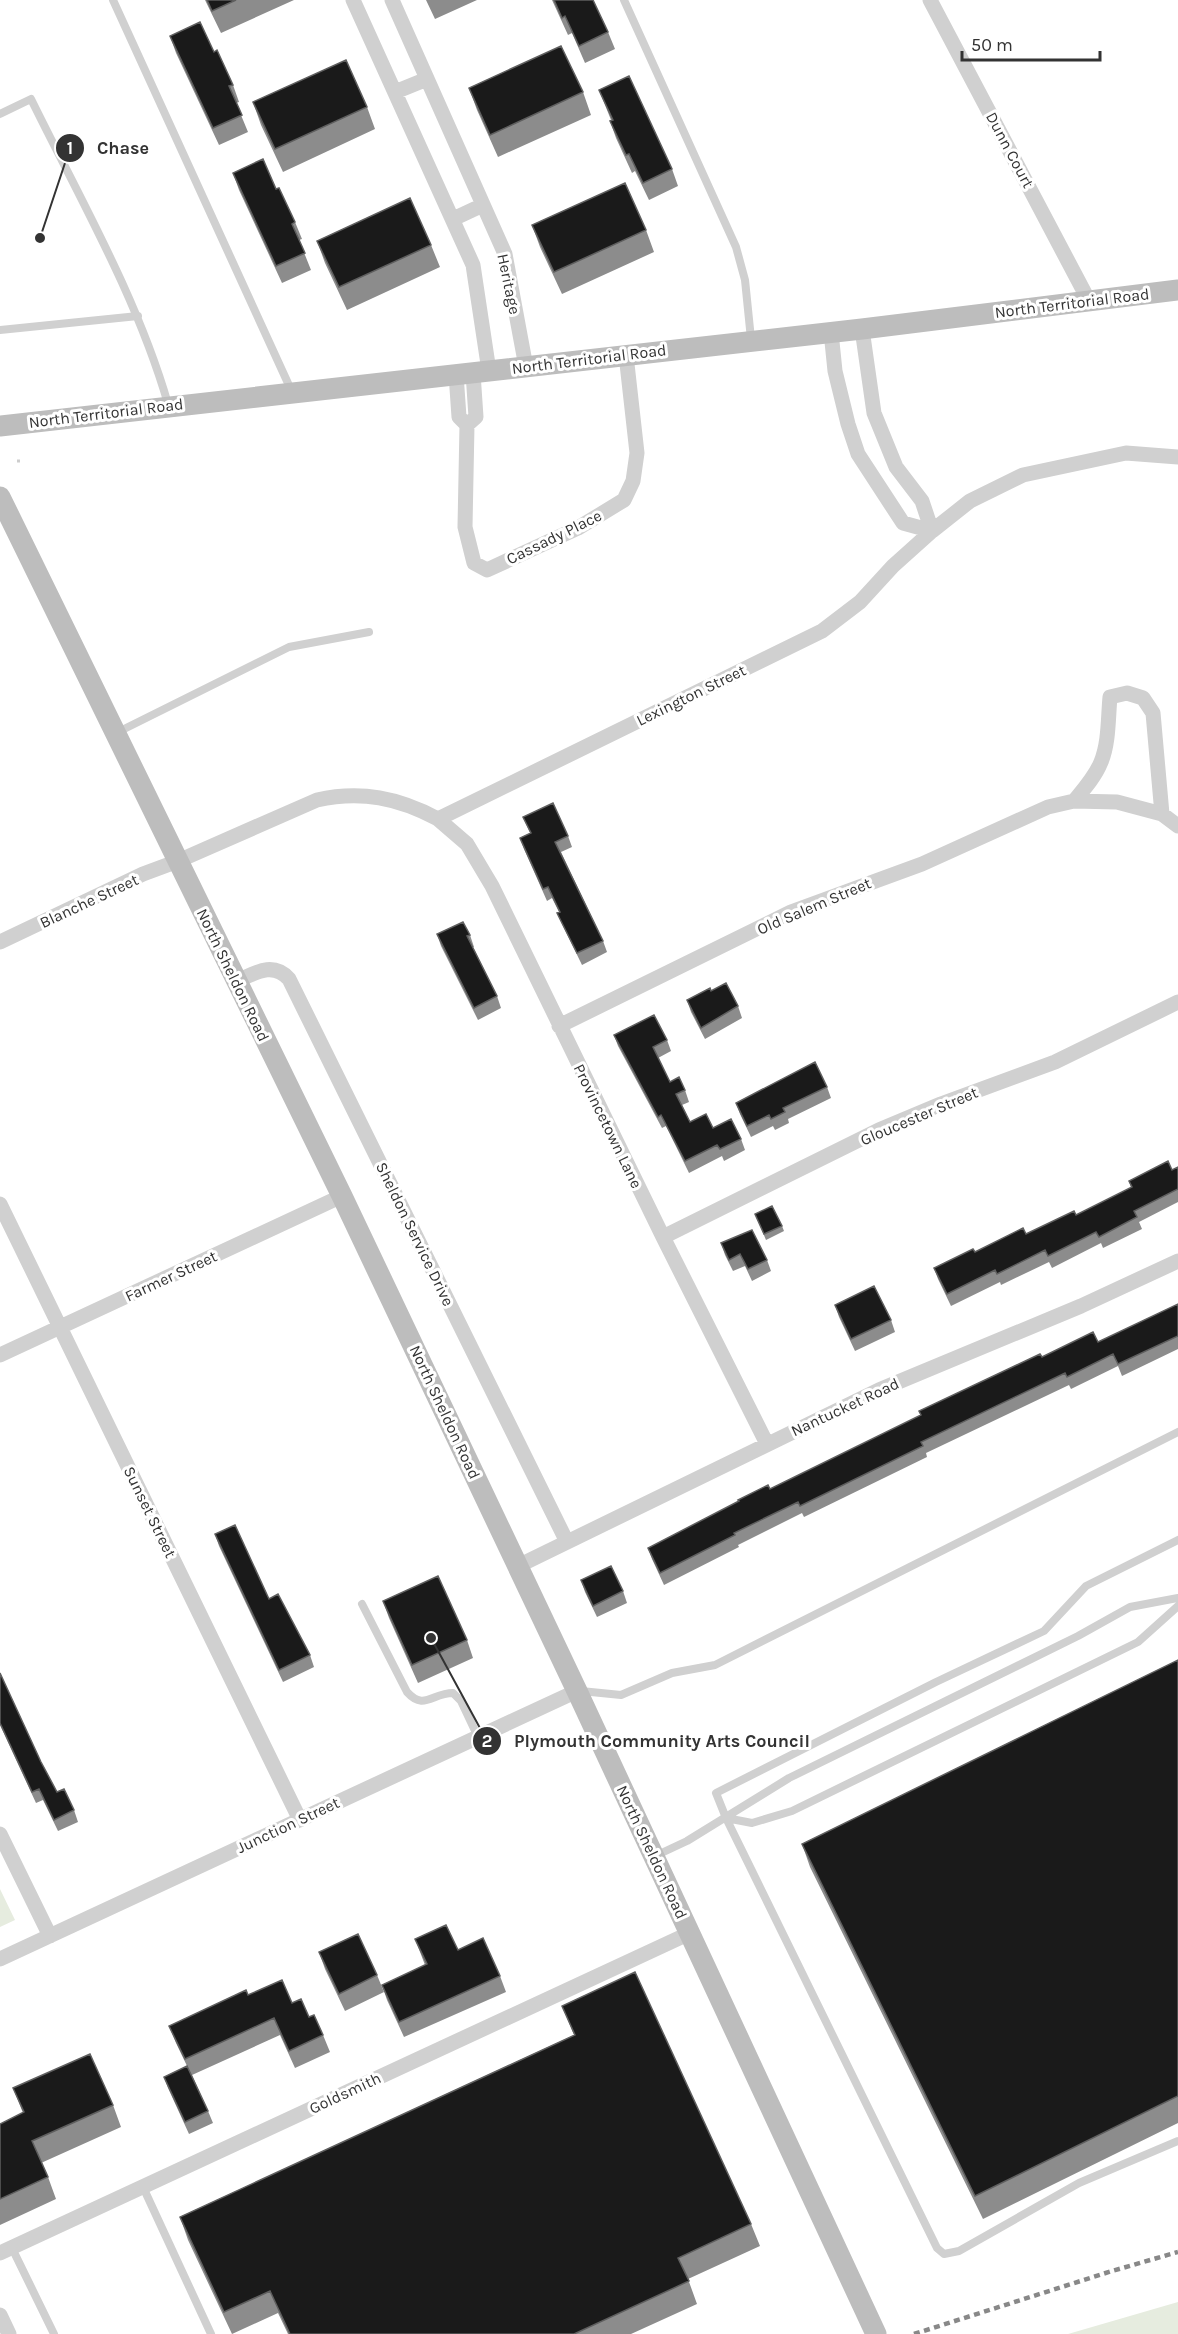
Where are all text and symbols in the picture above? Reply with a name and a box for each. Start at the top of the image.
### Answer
scale bar [962,24,1100,62]
text: 50 m [971,34,1013,56]
street label: Dunn Court [982,109,1038,191]
callout: Chase [55,130,161,166]
text: 1 [67,137,73,159]
text: Chase [97,137,149,159]
street label: Heritage [493,252,525,316]
street label: North Territorial Road [994,284,1150,322]
street label: North Territorial Road [511,340,667,378]
street label: North Territorial Road [28,394,184,432]
street label: Cassady Place [503,506,605,568]
street label: Lexington Street [633,660,749,730]
street label: Blanche Street [37,870,141,932]
street label: Old Salem Street [754,873,874,939]
street label: North Sheldon Road [193,905,273,1045]
street label: Provincetown Lane [570,1061,646,1191]
street label: Gloucester Street [857,1083,981,1149]
street label: Sheldon Service Drive [372,1159,458,1309]
street label: Farmer Street [122,1246,220,1306]
street label: North Sheldon Road [406,1342,484,1482]
street label: Nantucket Road [788,1374,902,1440]
street label: Sunset Street [120,1463,180,1561]
callout: Plymouth Community Arts Council [472,1723,822,1759]
text: 2 [482,1730,492,1752]
text: Plymouth Community Arts Council [514,1730,810,1752]
street label: North Sheldon Road [613,1782,691,1922]
street label: Junction Street [234,1793,342,1857]
street label: Goldsmith [306,2068,384,2118]

